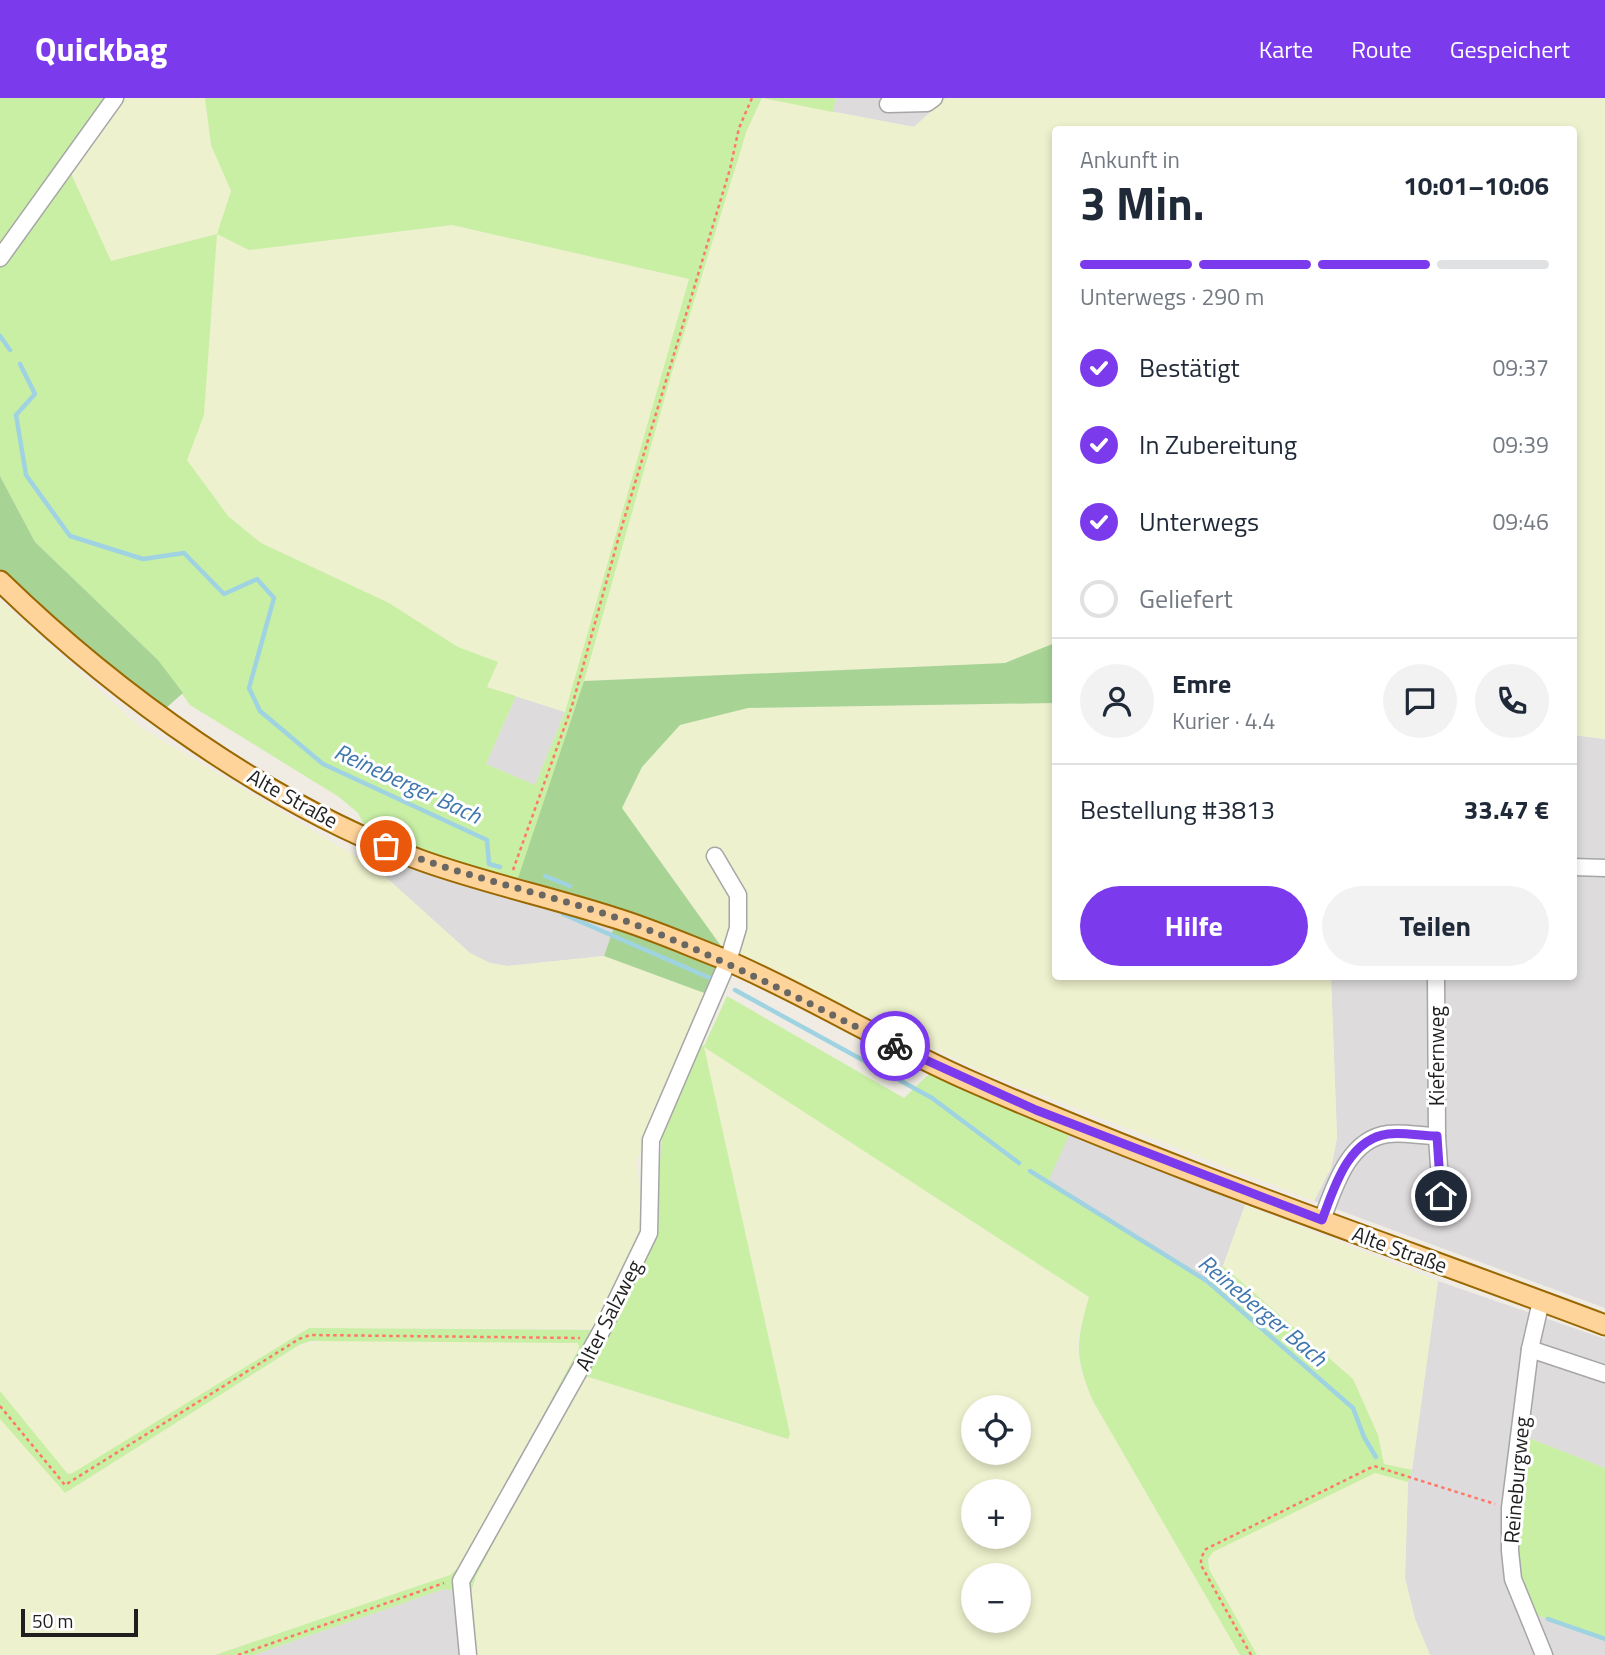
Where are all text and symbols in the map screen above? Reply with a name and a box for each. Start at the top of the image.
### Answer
text: Quickbag [35,24,167,74]
text: Karte [1259,31,1313,67]
text: Route [1351,31,1412,67]
text: Gespeichert [1450,31,1570,67]
text: Ankunft in [1080,142,1180,177]
text: 10:01–10:06 [1403,166,1549,205]
text: 3 Min. [1080,168,1204,238]
text: Unterwegs · 290 m [1080,279,1264,314]
text: Bestätigt [1139,348,1240,387]
icon: check [1080,349,1118,387]
text: 09:37 [1492,350,1549,385]
text: In Zubereitung [1139,425,1297,464]
icon: check [1080,426,1118,464]
text: 09:39 [1492,427,1549,462]
text: Unterwegs [1139,502,1259,541]
icon: check [1080,503,1118,541]
text: 09:46 [1492,504,1549,539]
text: Geliefert [1139,579,1233,618]
button: person [1080,664,1154,738]
text: Emre [1172,664,1231,703]
button: chat [1383,664,1457,738]
button: phone [1475,664,1549,738]
text: Kurier · 4.4 [1172,703,1275,738]
water label: Reineberger Bach [329,734,488,833]
street label: Alte Straße [242,760,344,836]
text: Bestellung #3813 [1080,790,1275,829]
text: 33.47 € [1464,790,1549,829]
pin [356,816,416,876]
icon: bag [367,827,405,865]
button: Hilfe [1080,886,1308,966]
button: Teilen [1322,886,1549,966]
street label: Kiefernweg [1420,1006,1452,1106]
courier [860,1011,930,1081]
icon: bike [876,1027,914,1065]
pin [1411,1166,1471,1226]
icon: home [1422,1177,1460,1215]
street label: Alte Straße [1348,1217,1452,1281]
water label: Reineberger Bach [1191,1246,1335,1375]
street label: Alter Salzweg [566,1254,650,1376]
map controls [961,1395,1031,1633]
button: locate [961,1395,1031,1465]
street label: Reineburgweg [1495,1415,1538,1545]
button: + [961,1479,1031,1549]
button: − [961,1563,1031,1633]
scale bar [21,1606,138,1638]
text: 50 m [32,1606,73,1635]

